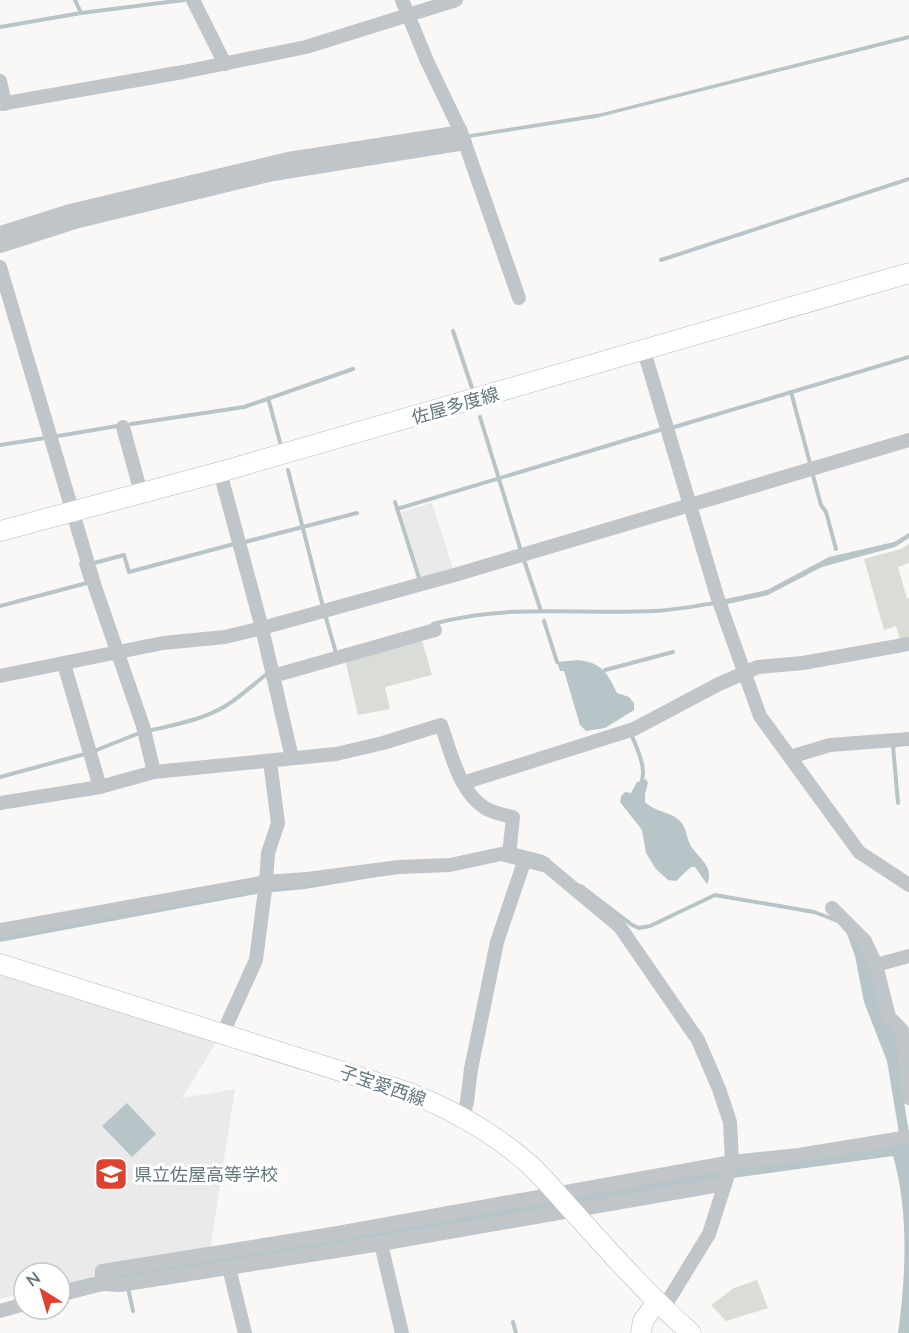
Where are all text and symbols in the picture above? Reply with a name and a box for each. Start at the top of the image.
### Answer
street label: 佐屋多度線 [409,382,501,428]
street label: 子宝愛西線 [337,1060,429,1110]
school or university icon: 県立佐屋高等学校 [93,1156,129,1192]
place label: 県立佐屋高等学校 [134,1163,278,1185]
north arrow [12,1261,72,1321]
text: N [22,1267,43,1290]

